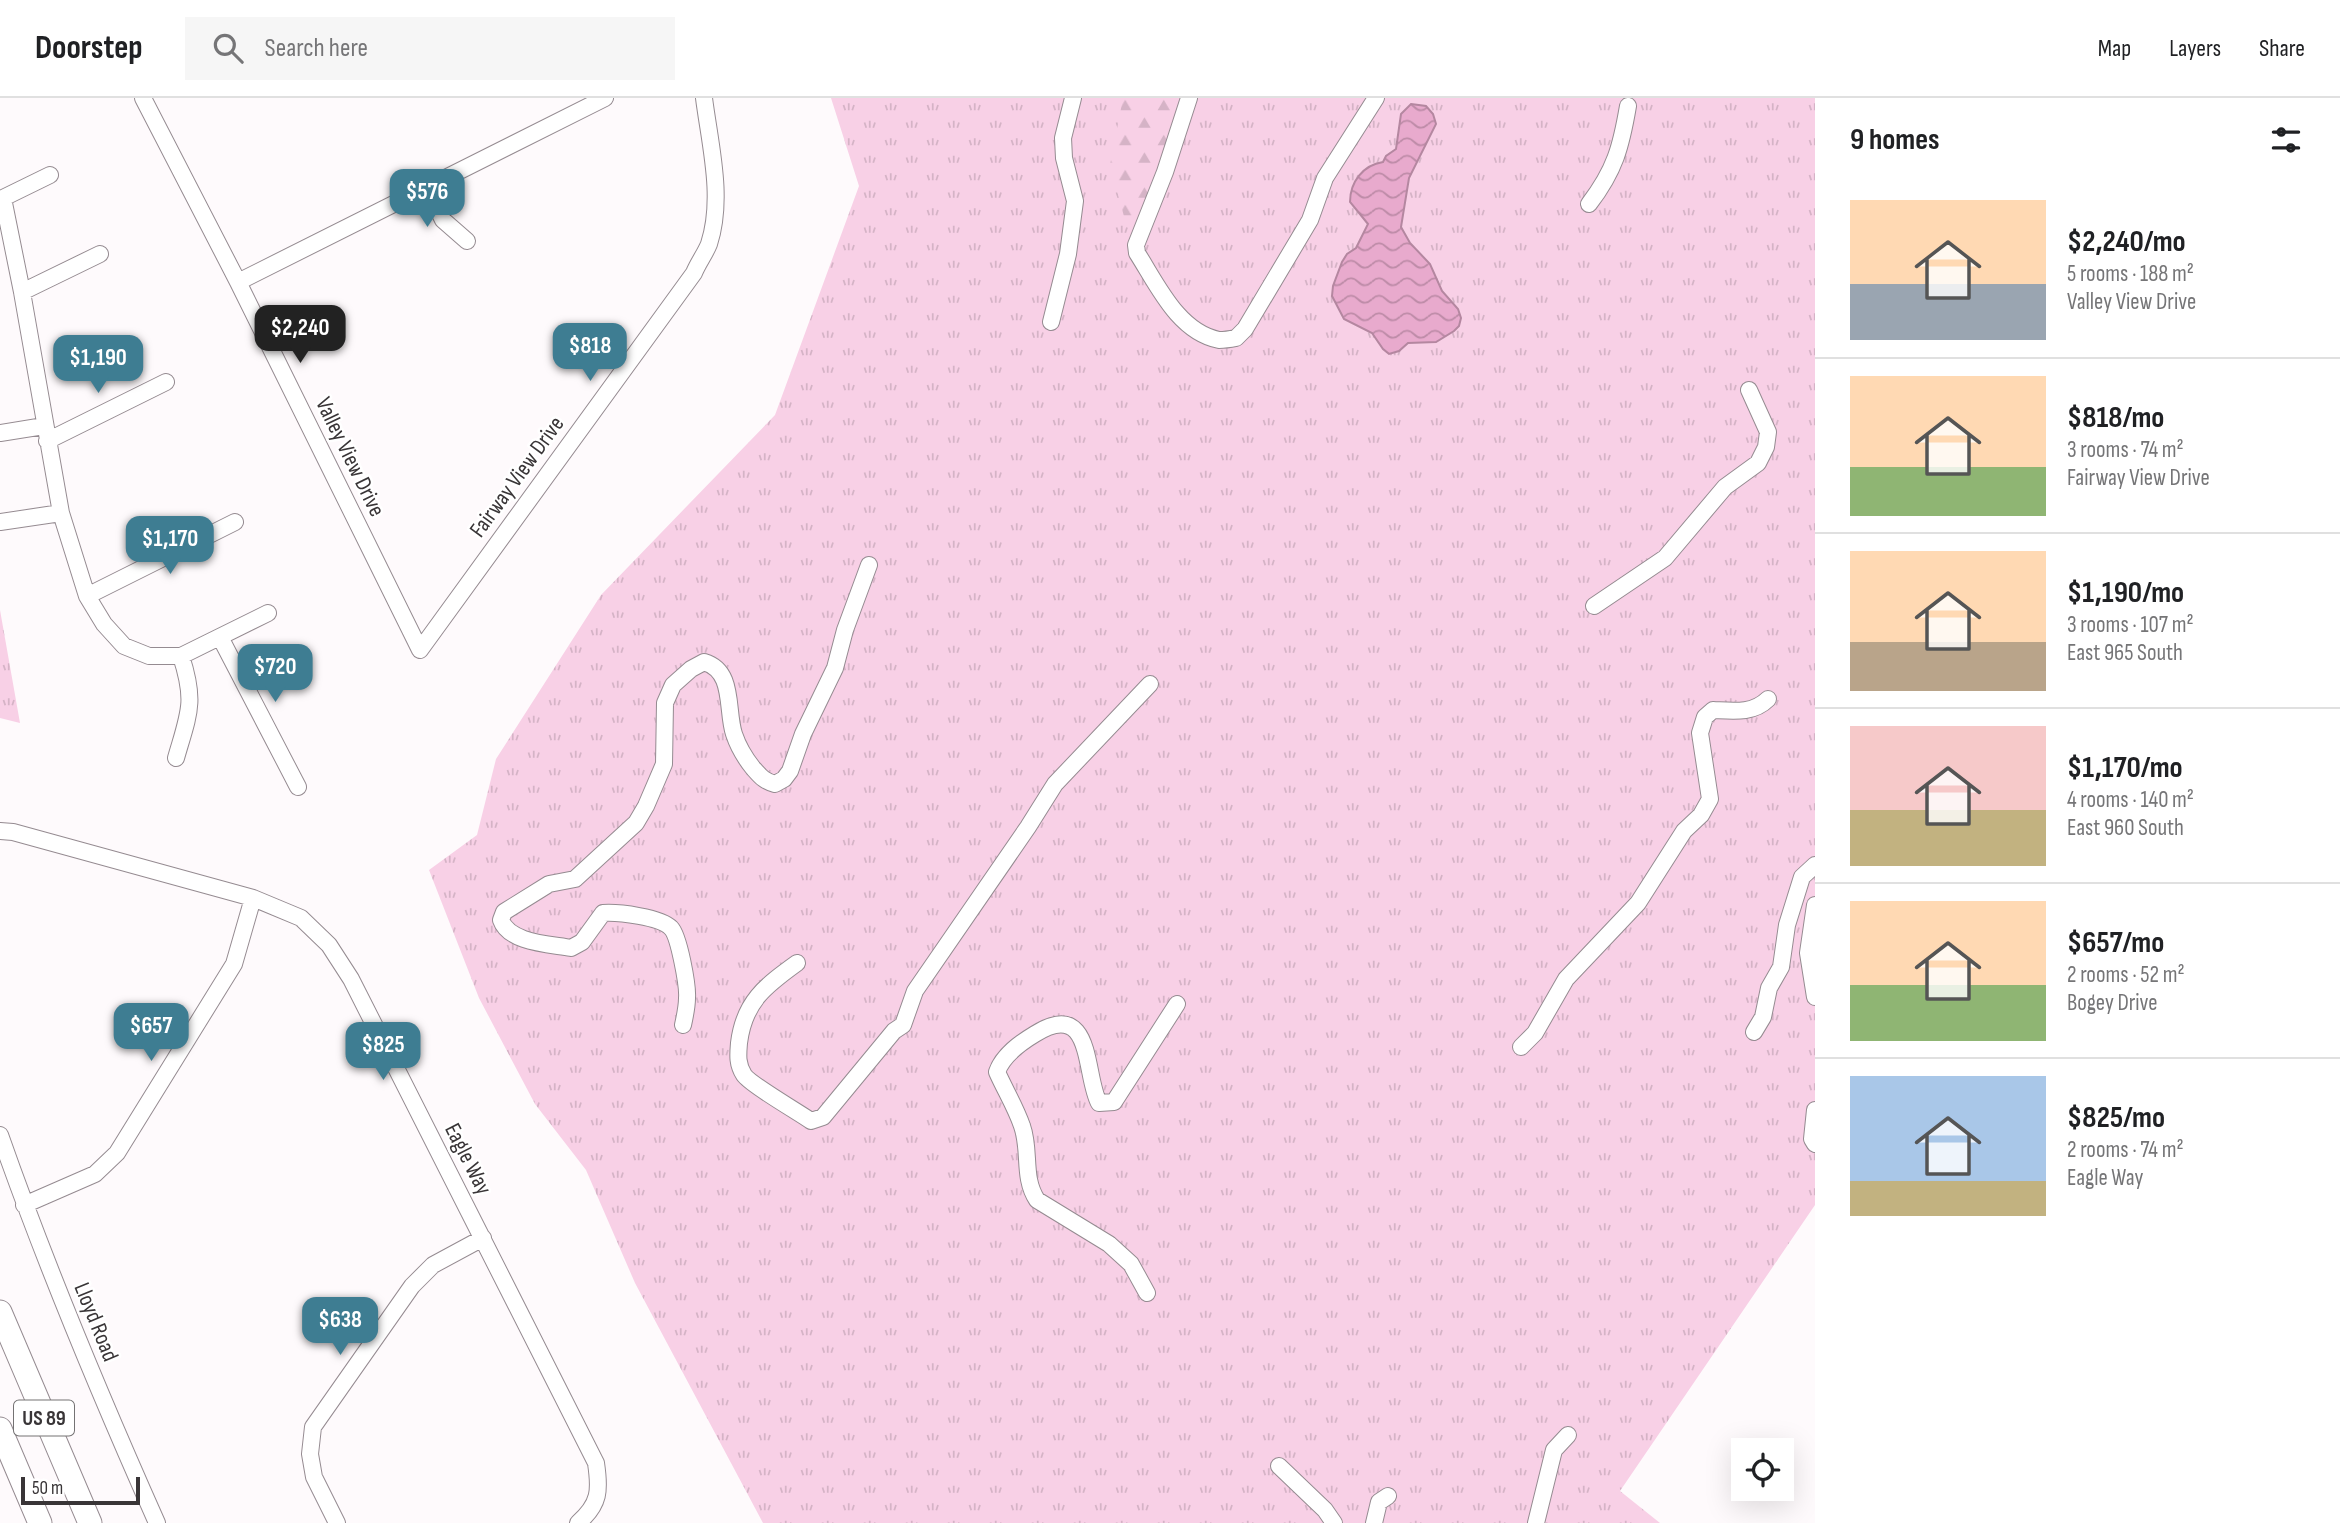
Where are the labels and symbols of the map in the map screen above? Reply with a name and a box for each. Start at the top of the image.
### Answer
pin: $576 [386,170,468,229]
pin: $2,240 [243,306,357,365]
pin: $818 [549,324,631,383]
pin: $1,190 [41,336,155,395]
street label: Valley View Drive [309,393,391,521]
street label: Fairway View Drive [464,411,570,543]
pin: $1,170 [113,517,227,576]
pin: $720 [234,644,316,704]
pin: $657 [110,1004,192,1063]
pin: $825 [342,1023,424,1082]
street label: Eagle Way [438,1119,498,1199]
street label: Lloyd Road [68,1279,124,1365]
pin: $638 [299,1298,381,1357]
road number: US 89 [14,1400,74,1436]
scale bar [21,1474,140,1506]

